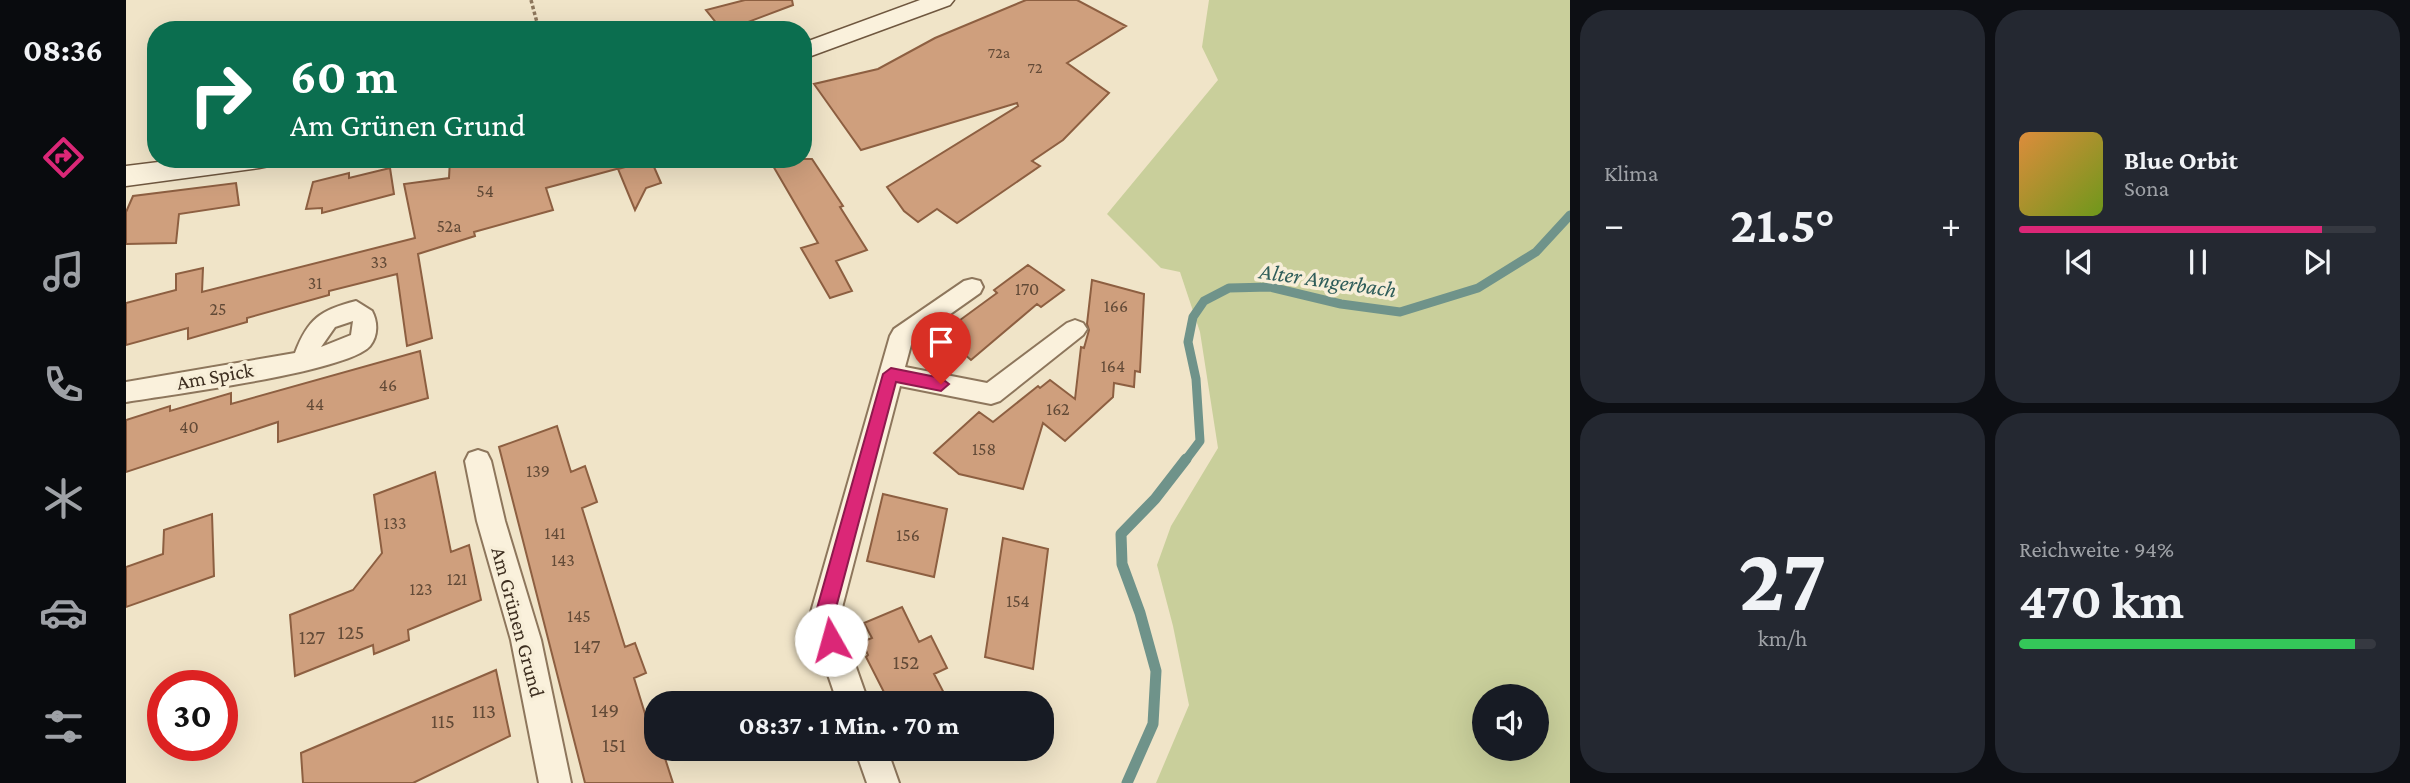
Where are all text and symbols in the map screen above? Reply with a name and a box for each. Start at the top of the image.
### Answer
text: 08:36 [23,32,103,68]
house number: 72a [988,44,1011,61]
icon: right [175,49,266,140]
text: 60 m [290,49,397,104]
house number: 72 [1028,59,1043,76]
text: Am Grünen Grund [290,107,526,143]
icon: directions [39,133,88,182]
text: Blue Orbit [2124,146,2238,175]
text: Klima [1604,160,1658,186]
text: Sona [2124,175,2169,201]
house number: 54 [476,181,494,201]
text: 21.5° [1730,195,1835,253]
text: − [1604,203,1624,245]
text: + [1941,203,1961,245]
house number: 52a [437,216,461,236]
icon: previous [2060,243,2098,281]
icon: pause [2179,243,2217,281]
icon: next [2298,243,2336,281]
icon: music [39,247,88,296]
house number: 33 [371,252,388,272]
water label: Alter Angerbach [1257,257,1398,302]
house number: 31 [308,273,322,293]
house number: 170 [1015,279,1039,299]
house number: 166 [1104,296,1128,316]
house number: 25 [209,299,227,319]
pin [911,312,971,384]
icon: arrive [922,323,960,361]
house number: 164 [1101,356,1125,376]
street label: Am Spick [175,357,255,395]
icon: phone [39,360,88,409]
house number: 46 [379,375,397,395]
house number: 44 [306,394,324,414]
house number: 162 [1046,399,1070,419]
house number: 40 [179,417,199,437]
house number: 158 [972,439,996,459]
house number: 139 [526,461,550,481]
icon: climate [39,474,88,523]
house number: 133 [384,513,406,533]
house number: 141 [544,523,566,543]
house number: 156 [896,525,920,545]
text: 27 [1738,528,1827,630]
text: Reichweite · 94% [2019,536,2174,562]
street label: Am Grünen Grund [486,544,550,700]
house number: 143 [551,550,575,570]
house number: 121 [447,569,467,589]
text: 470 km [2019,571,2184,629]
house number: 123 [409,579,433,599]
icon: car [39,588,88,637]
house number: 154 [1006,591,1030,611]
position arrow [794,603,868,677]
house number: 145 [567,606,591,626]
house number: 125 [338,620,364,644]
house number: 127 [299,625,325,649]
text: km/h [1758,625,1807,651]
house number: 147 [574,634,601,658]
house number: 152 [893,650,919,674]
speed limit sign: 30 [147,670,238,761]
map controls [1472,684,1549,761]
button: sound [1472,684,1549,761]
house number: 149 [591,698,619,722]
house number: 113 [472,699,496,723]
icon: filters [39,702,88,751]
house number: 115 [431,709,455,733]
text: 08:37 · 1 Min. · 70 m [739,711,959,740]
house number: 151 [602,733,626,757]

